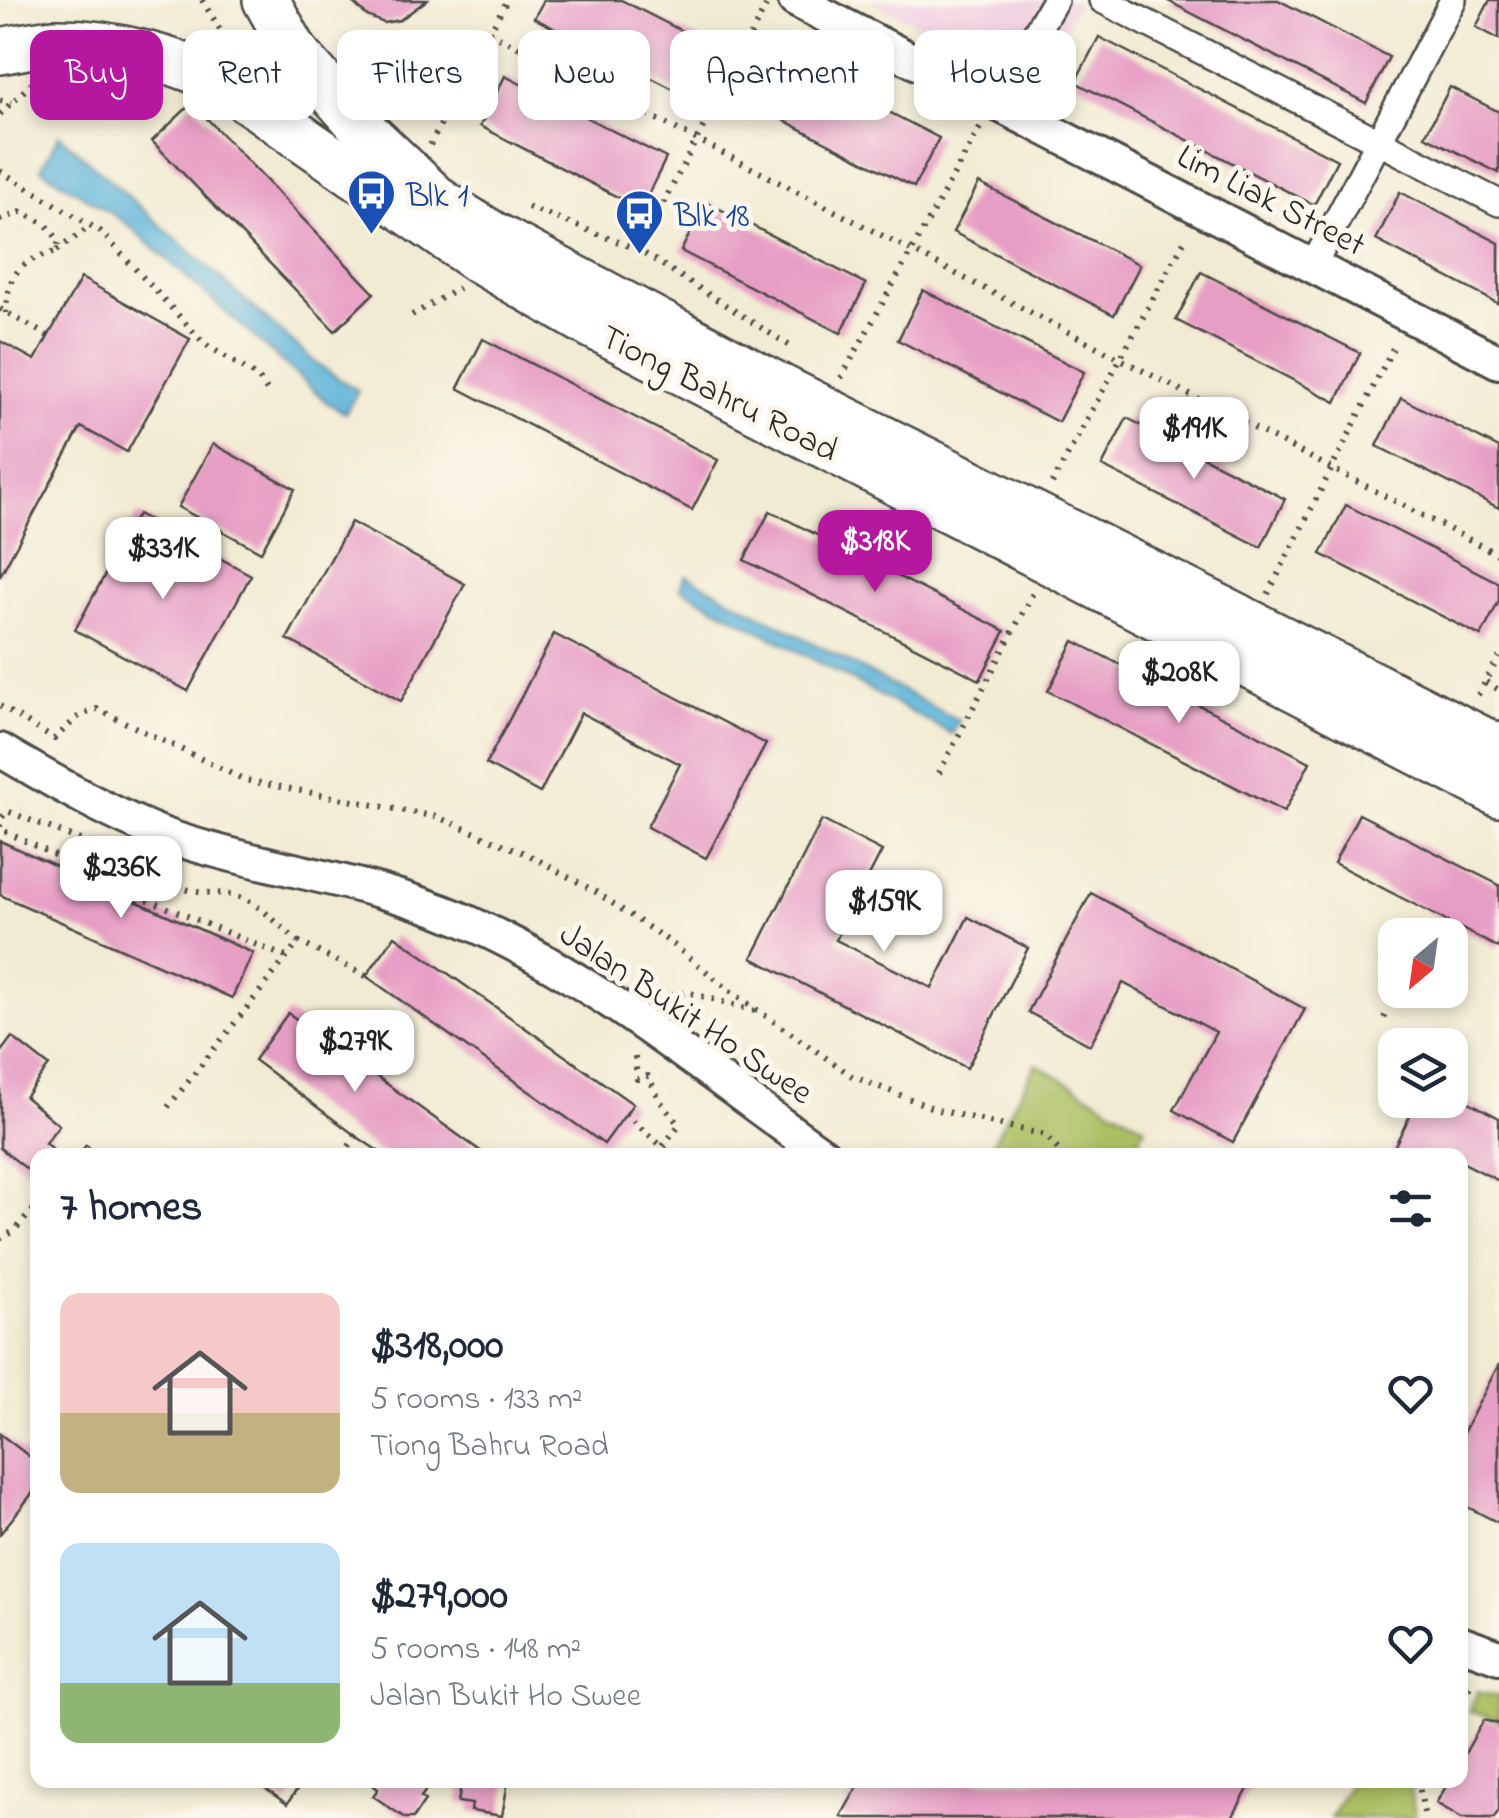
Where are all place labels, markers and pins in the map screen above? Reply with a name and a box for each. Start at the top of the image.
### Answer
bus stop icon: Blk 1 [345,168,397,236]
place label: Blk 1 [405,172,469,223]
bus stop icon: Blk 18 [613,188,665,256]
place label: Blk 18 [673,192,750,243]
pin: $191K [1124,397,1264,482]
pin: $318K [805,510,945,595]
pin: $331K [93,517,233,602]
pin: $208K [1109,641,1249,726]
pin: $236K [51,836,191,921]
pin: $159K [814,870,954,955]
pin: $279K [285,1010,425,1095]

